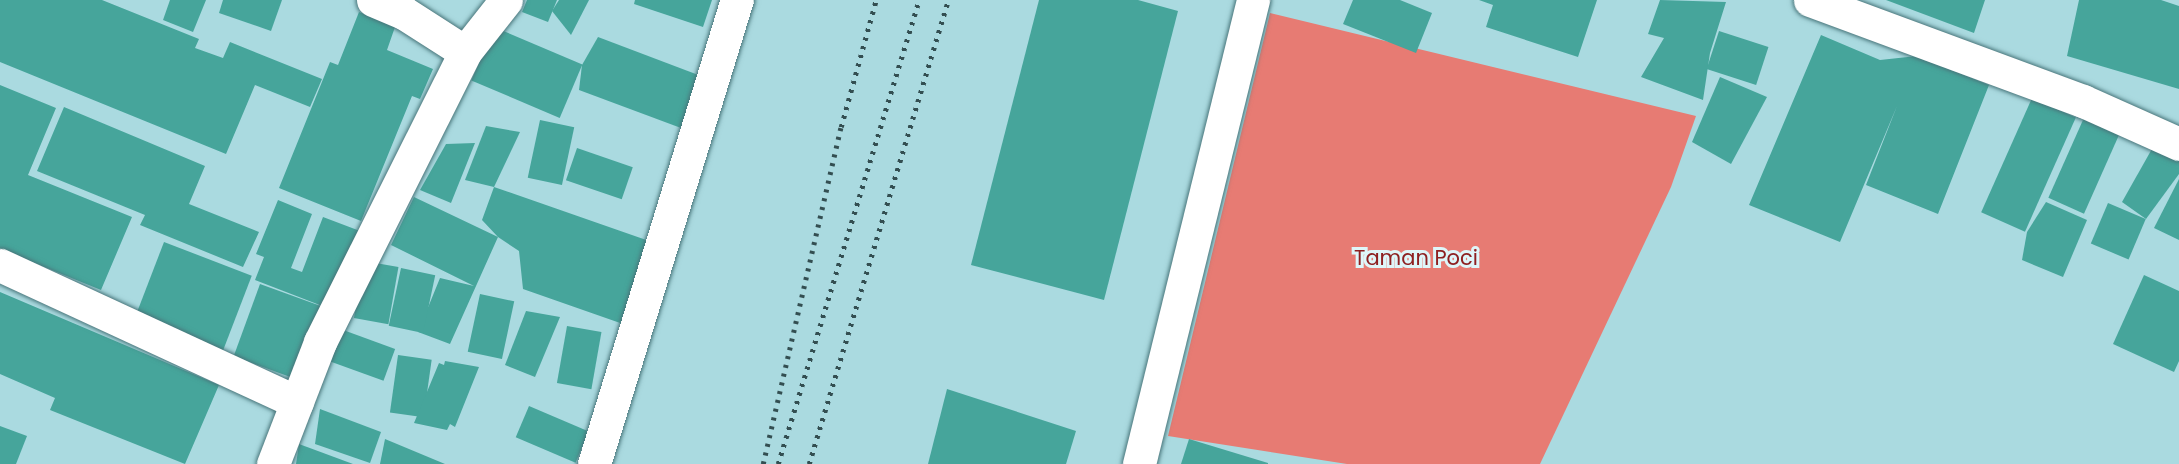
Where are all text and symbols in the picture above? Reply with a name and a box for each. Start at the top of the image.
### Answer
park label: Taman Poci [1354,245,1478,271]

